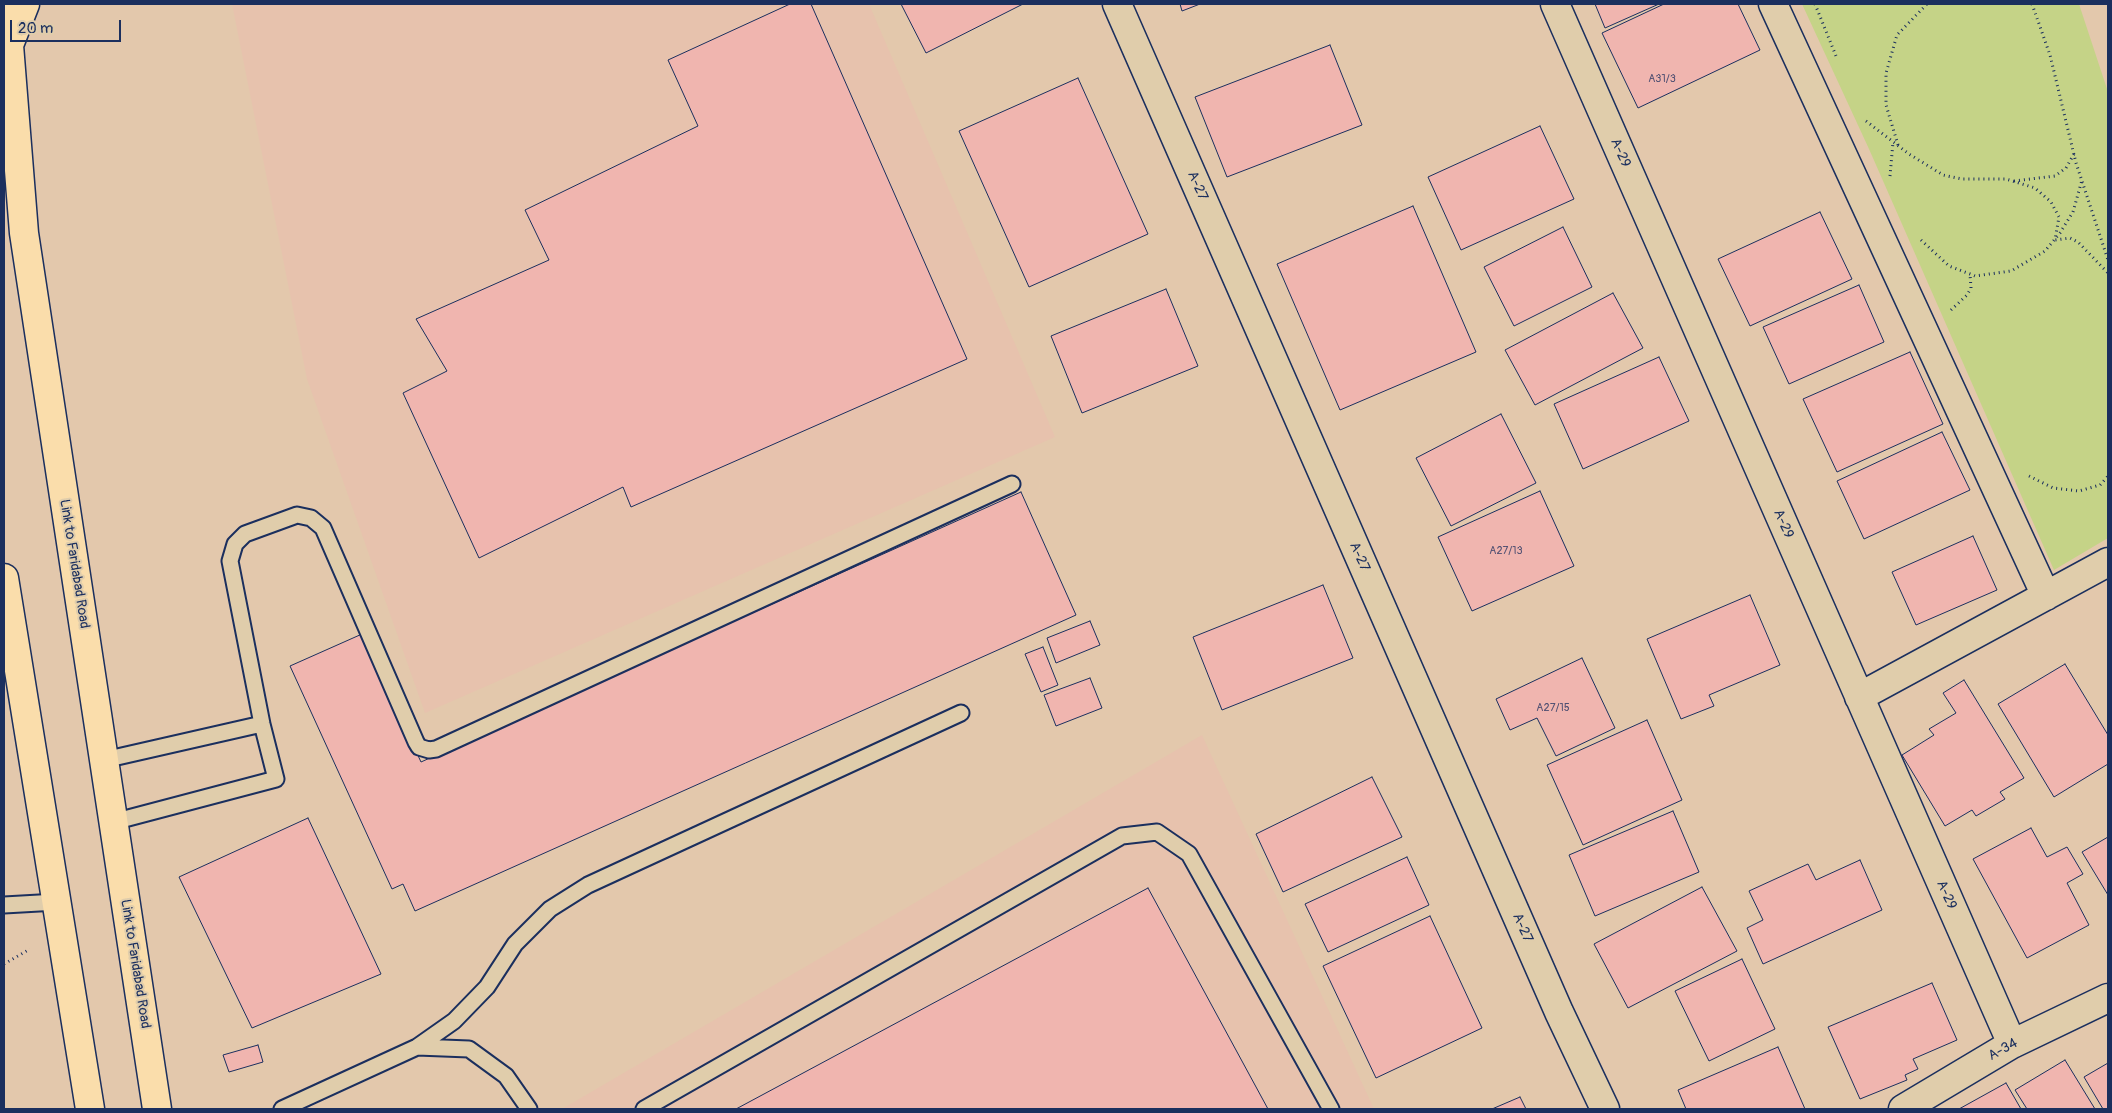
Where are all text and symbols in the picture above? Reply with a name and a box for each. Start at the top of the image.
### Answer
scale bar [12,10,124,42]
text: 20 m [18,19,53,38]
house number: A31/3 [1648,72,1676,86]
street label: A-29 [1606,136,1634,170]
street label: A-27 [1183,169,1211,203]
street label: Link to Faridabad Road [55,498,93,630]
street label: A-29 [1769,507,1797,541]
street label: A-27 [1345,540,1373,574]
house number: A27/13 [1489,544,1523,558]
house number: A27/15 [1536,701,1570,715]
street label: A-29 [1932,878,1960,912]
street label: Link to Faridabad Road [116,898,154,1030]
street label: A-27 [1508,911,1536,945]
street label: A-34 [1985,1035,2021,1065]

